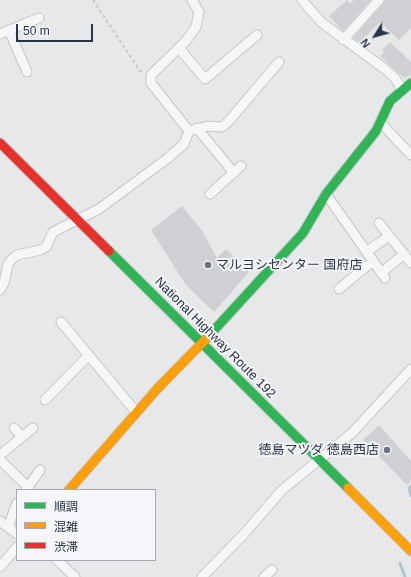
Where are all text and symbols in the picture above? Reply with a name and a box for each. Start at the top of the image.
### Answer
scale bar [18,16,95,42]
north arrow [355,16,395,56]
text: 50 m [23,24,50,38]
text: N [358,36,373,50]
place label: マルヨシセンター 国府店 [216,257,363,273]
marker: マルヨシセンター 国府店 [203,260,213,270]
street label: National Highway Route 192 [151,274,279,402]
place label: 徳島マツダ 徳島西店 [258,442,379,458]
marker: 徳島マツダ 徳島西店 [382,445,392,455]
legend [16,489,156,561]
text: 順調 [54,500,78,514]
text: 混雑 [54,520,78,534]
text: 渋滞 [54,540,78,554]

